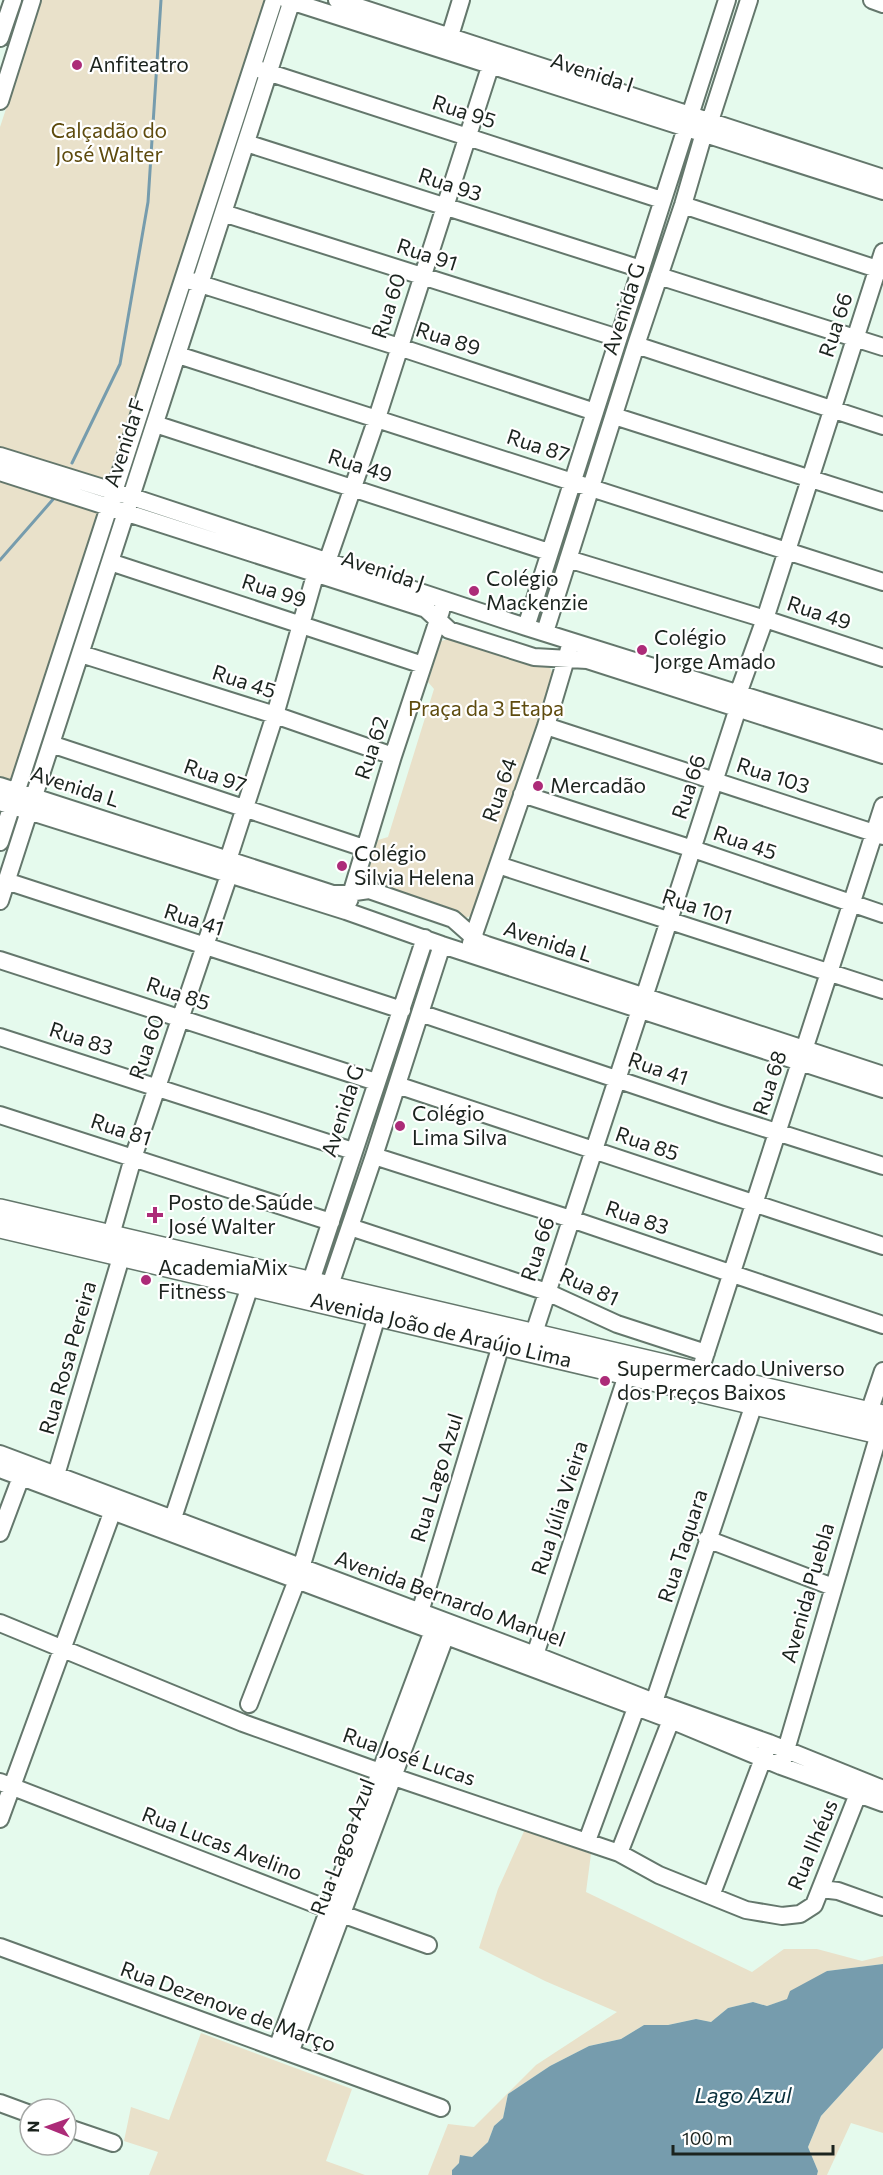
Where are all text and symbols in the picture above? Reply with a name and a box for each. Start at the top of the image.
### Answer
street label: Avenida I [548,46,637,97]
place label: Anfiteatro [89,51,189,76]
marker: Anfiteatro [70,58,84,72]
street label: Rua 95 [429,89,499,133]
park label: Calçadão do José Walter [51,117,167,166]
street label: Rua 93 [416,162,485,206]
street label: Rua 91 [394,232,461,275]
street label: Avenida G [596,259,649,358]
street label: Rua 60 [365,270,410,341]
street label: Rua 66 [812,289,857,360]
street label: Rua 89 [413,315,484,360]
street label: Avenida F [98,395,150,490]
street label: Rua 87 [504,423,573,466]
street label: Rua 49 [325,442,396,487]
street label: Avenida J [339,544,428,595]
place label: Colégio Mackenzie [486,565,588,614]
street label: Rua 99 [239,567,310,612]
marker: Colégio Mackenzie [467,584,481,598]
street label: Rua 49 [784,589,855,634]
place label: Colégio Jorge Amado [654,624,776,673]
marker: Colégio Jorge Amado [635,643,649,657]
street label: Rua 45 [210,659,279,703]
park label: Praça da 3 Etapa [408,695,564,720]
street label: Rua 62 [349,713,393,782]
street label: Rua 66 [665,751,710,822]
street label: Rua 103 [734,751,813,798]
street label: Rua 97 [181,752,250,797]
street label: Rua 64 [476,754,521,825]
street label: Avenida L [28,760,123,812]
place label: Mercadão [550,772,646,797]
marker: Mercadão [531,779,545,793]
street label: Rua 45 [711,819,780,864]
place label: Colégio Silvia Helena [354,840,474,889]
marker: Colégio Silvia Helena [335,859,349,873]
street label: Rua 101 [659,883,736,929]
street label: Rua 41 [161,897,228,940]
street label: Avenida L [501,915,596,967]
street label: Rua 85 [143,971,213,1015]
street label: Rua 60 [123,1011,168,1082]
street label: Rua 83 [47,1016,116,1060]
street label: Rua 41 [625,1046,692,1089]
street label: Rua 68 [746,1047,791,1118]
street label: Avenida G [315,1061,368,1160]
place label: Colégio Lima Silva [412,1100,507,1149]
street label: Rua 81 [88,1107,155,1150]
marker: Colégio Lima Silva [393,1119,407,1133]
street label: Rua 85 [612,1120,683,1165]
place label: Posto de Saúde José Walter [168,1189,313,1238]
street label: Rua 83 [603,1194,672,1239]
marker: Posto de Saúde José Walter [146,1206,164,1224]
street label: Rua 66 [514,1213,559,1284]
place label: AcademiaMix Fitness [158,1254,288,1303]
street label: Rua 81 [556,1261,623,1310]
marker: AcademiaMix Fitness [139,1273,153,1287]
street label: Rua Rosa Pereira [33,1278,100,1437]
street label: Avenida João de Araújo Lima [308,1286,574,1372]
place label: Supermercado Universo dos Preços Baixos [617,1355,845,1404]
marker: Supermercado Universo dos Preços Baixos [598,1374,612,1388]
street label: Rua Lago Azul [404,1410,467,1545]
street label: Rua Júlia Vieira [525,1437,592,1578]
street label: Rua Taquara [652,1486,712,1605]
street label: Avenida Puebla [775,1520,838,1665]
street label: Avenida Bernardo Manuel [332,1544,569,1651]
street label: Rua José Lucas [340,1721,479,1790]
street label: Rua Lagoa Azul [304,1775,379,1918]
street label: Rua Ilhéus [781,1795,842,1894]
street label: Rua Lucas Avelino [139,1800,306,1885]
street label: Rua Dezenove de Março [117,1955,340,2056]
water label: Lago Azul [694,2081,792,2108]
north arrow [18,2097,78,2157]
scale bar [673,2118,834,2156]
text: N [23,2121,42,2133]
text: 100 m [682,2127,732,2149]

